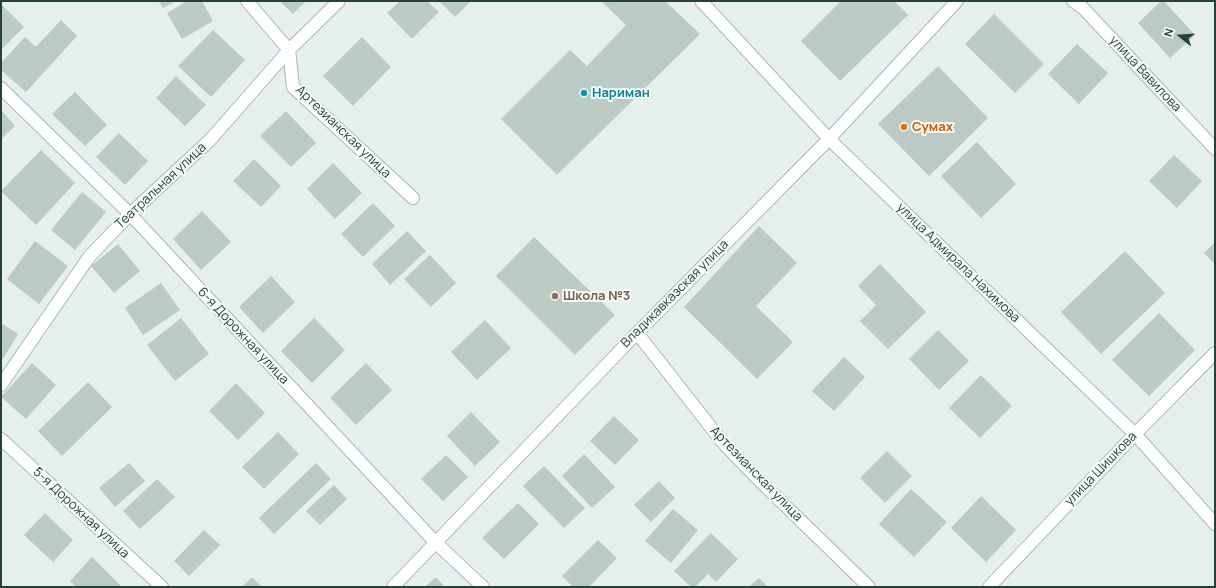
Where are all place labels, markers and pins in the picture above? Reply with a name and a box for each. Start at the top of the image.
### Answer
place label: Нариман [592,85,650,101]
marker: Нариман [579,88,589,98]
place label: Сумах [912,119,953,135]
marker: Сумах [899,122,909,132]
place label: Школа №3 [563,288,630,304]
marker: Школа №3 [550,291,560,301]

